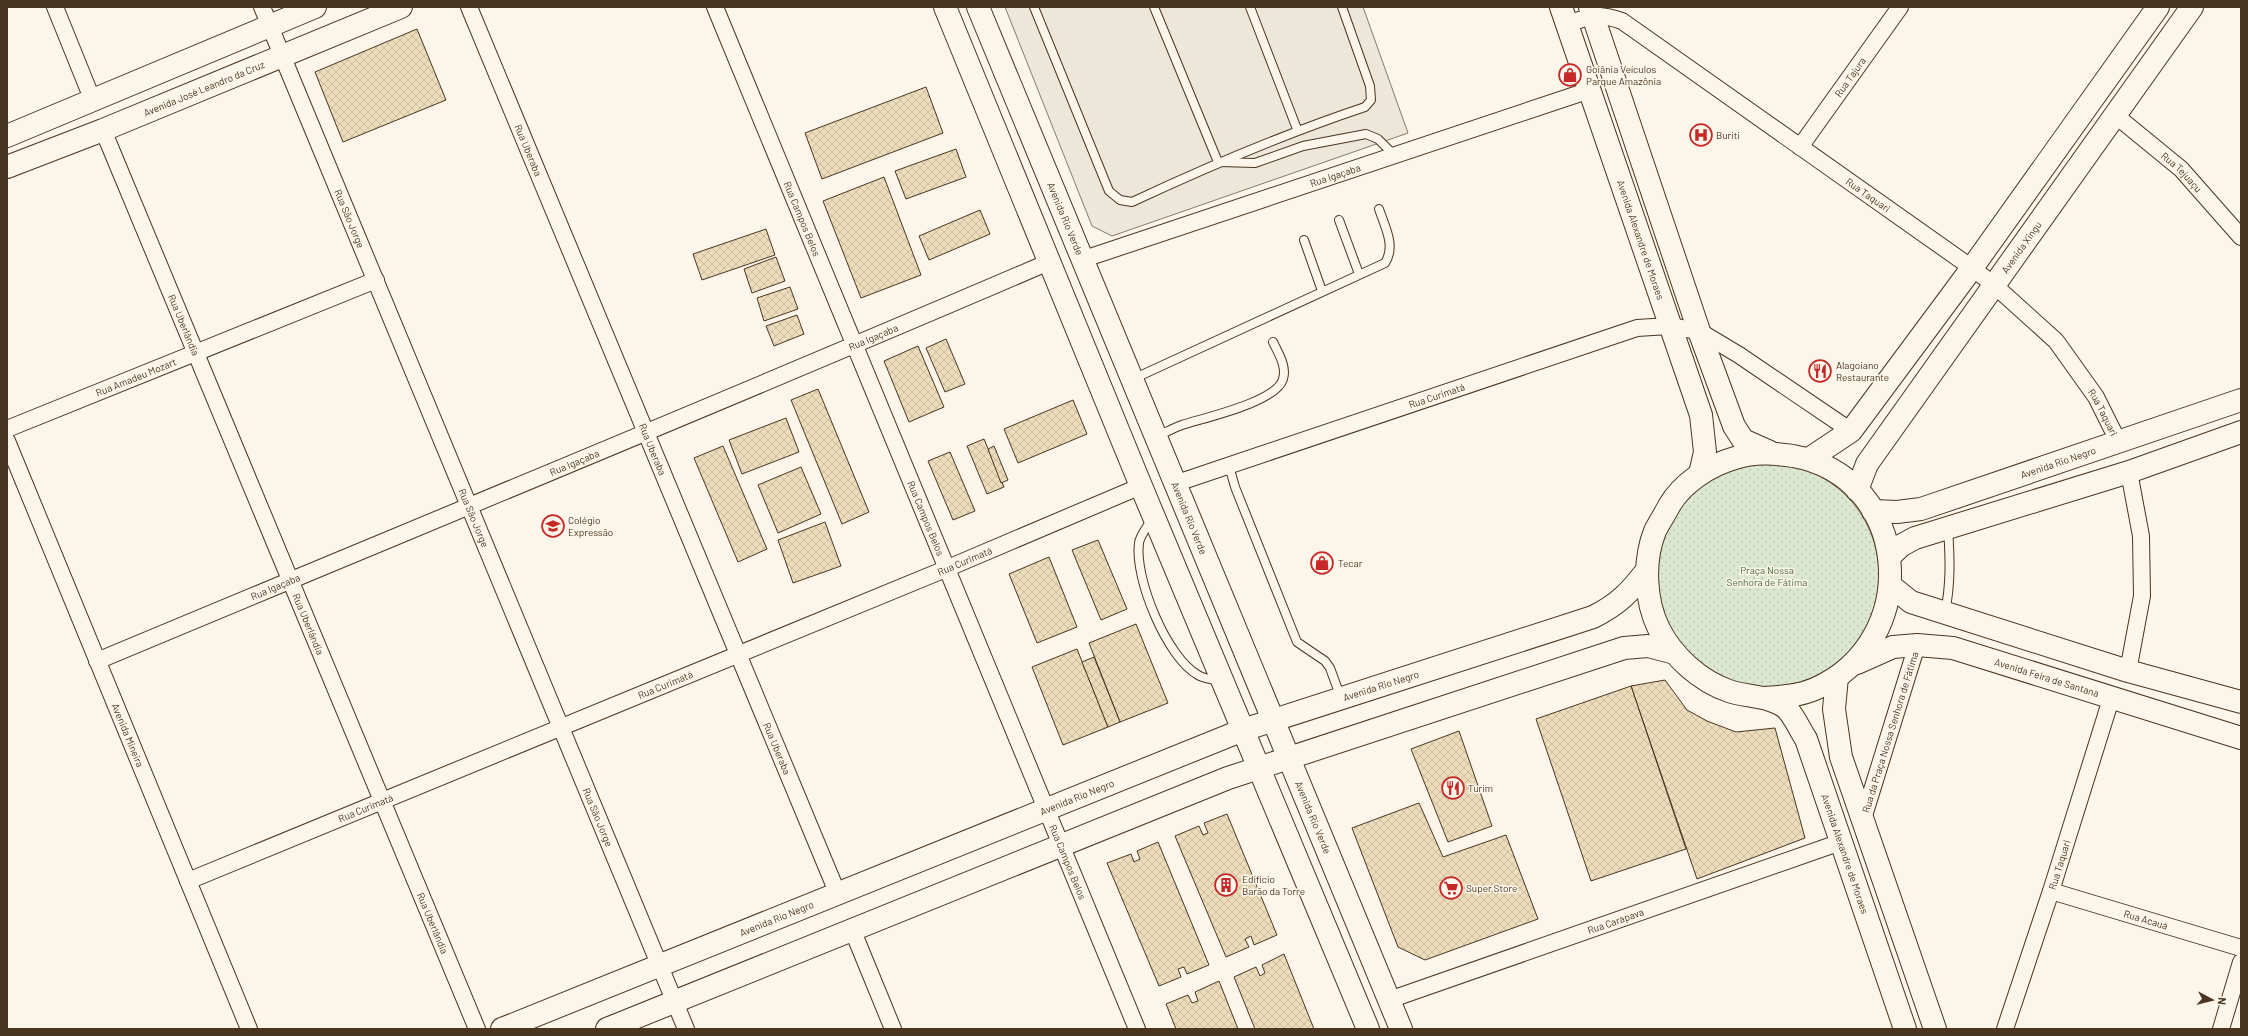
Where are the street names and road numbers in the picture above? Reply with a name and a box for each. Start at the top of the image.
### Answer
street label: Rua Tajura [1832,55,1868,99]
street label: Avenida José Leandro da Cruz [142,58,267,119]
street label: Rua Uberaba [512,122,545,178]
street label: Rua Tejuaçu [2159,149,2205,195]
street label: Rua Igaçaba [1308,161,1362,189]
street label: Rua Taquari [1844,175,1893,215]
street label: Avenida Alexandre de Moraes [1615,178,1667,301]
street label: Rua Campos Belos [782,179,823,258]
street label: Avenida Rio Verde [1045,180,1086,257]
street label: Rua São Jorge [332,187,367,250]
street label: Avenida Xingu [1999,219,2044,275]
street label: Rua Uberlândia [166,292,202,357]
street label: Rua Igaçaba [847,321,900,353]
street label: Rua Amadeu Mozart [94,355,178,399]
street label: Rua Curimatá [1407,380,1466,411]
street label: Rua Taquari [2086,386,2120,438]
street label: Rua Uberaba [637,422,669,477]
street label: Avenida Rio Negro [2019,444,2097,481]
street label: Rua Igaçaba [548,447,601,478]
street label: Rua Campos Belos [905,479,947,558]
street label: Avenida Rio Verde [1169,480,1210,556]
street label: Rua São Jorge [456,487,491,549]
street label: Rua Curimatá [935,544,994,578]
street label: Rua Igaçaba [249,571,302,602]
street label: Rua Uberlândia [290,591,327,656]
street label: Rua da Praça Nossa Senhora de Fátima [1859,650,1921,814]
street label: Avenida Feira de Santana [1993,655,2101,699]
street label: Rua Curimatá [636,668,694,701]
street label: Avenida Rio Negro [1342,668,1420,703]
street label: Avenida Mineira [110,701,147,769]
street label: Rua Uberaba [761,721,793,776]
street label: Avenida Rio Negro [1038,777,1116,817]
street label: Avenida Rio Verde [1293,779,1334,855]
street label: Rua São Jorge [581,786,616,848]
street label: Rua Curimatá [336,791,395,825]
street label: Avenida Alexandre de Moraes [1819,792,1871,915]
street label: Rua Campos Belos [1047,823,1089,901]
street label: Rua Taquari [2046,838,2073,891]
street label: Rua Uberlândia [415,891,451,956]
street label: Avenida Rio Negro [738,898,815,939]
street label: Rua Carapava [1586,905,1645,936]
street label: Rua Acauá [2122,907,2169,932]

